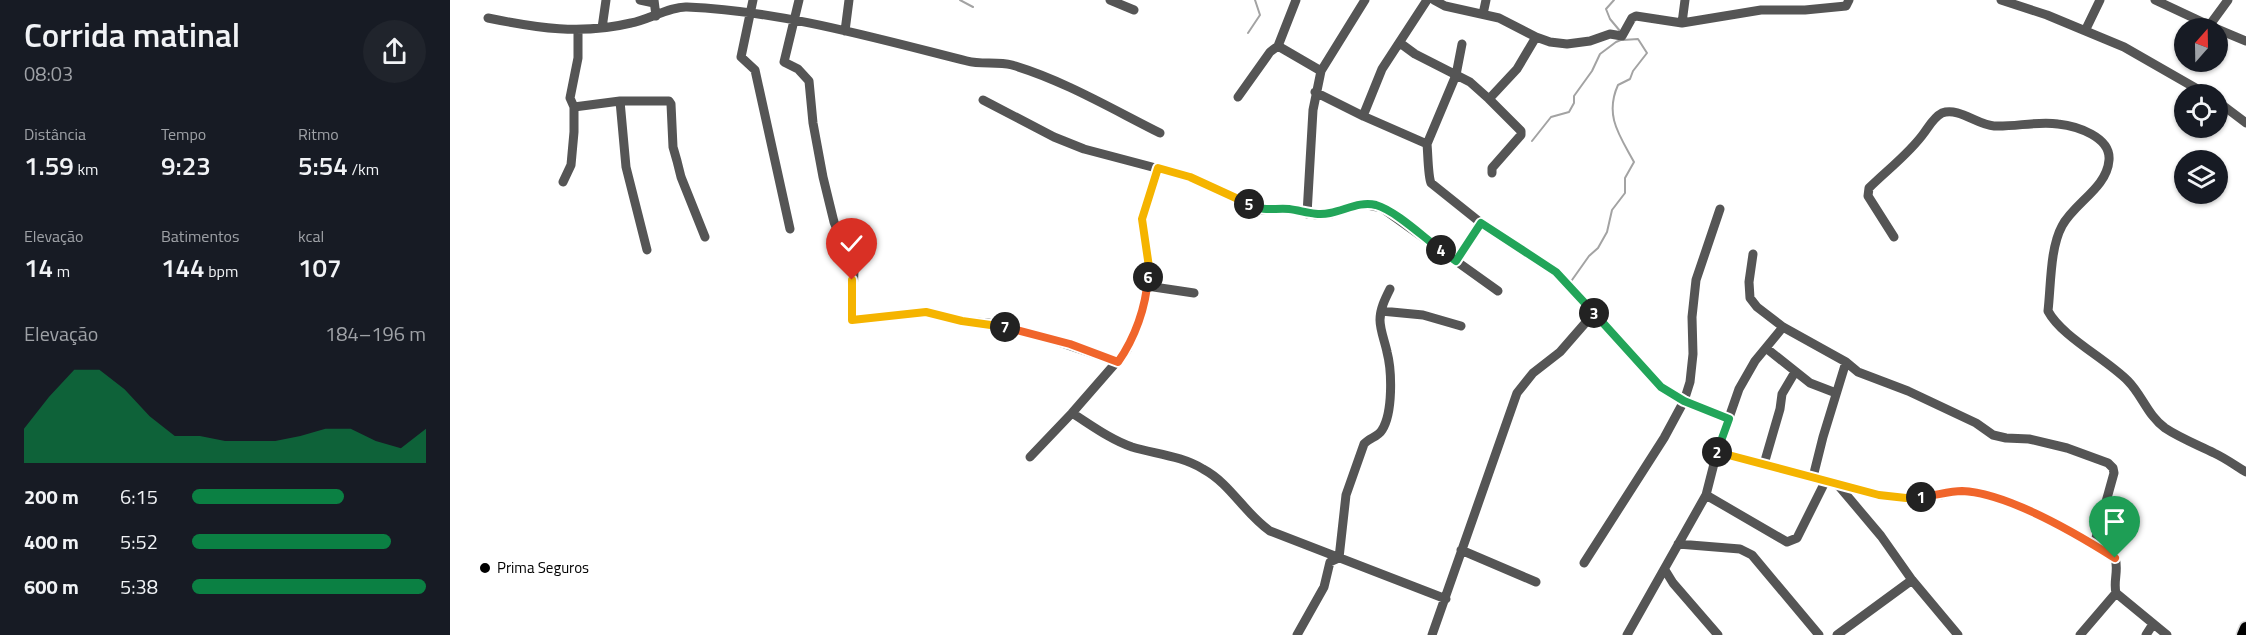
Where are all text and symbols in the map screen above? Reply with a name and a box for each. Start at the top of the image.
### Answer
text: Corrida matinal [24,10,240,60]
north arrow [2174,18,2228,72]
map controls [2174,18,2228,204]
button: share [363,20,426,83]
text: 08:03 [24,58,73,89]
button: locate [2174,84,2228,138]
text: Distância [24,122,86,146]
text: Tempo [161,122,206,146]
text: Ritmo [298,122,339,146]
text: 1.59 [24,146,74,185]
text: 9:23 [161,146,211,185]
text: 5:54 [298,146,348,185]
button: layers [2174,150,2228,204]
text: km [74,157,98,181]
text: /km [348,157,379,181]
pin: 5 [1234,189,1264,219]
text: 5 [1245,192,1253,216]
pin [826,218,877,280]
text: Elevação [24,224,84,248]
text: Batimentos [161,224,240,248]
text: kcal [298,224,324,248]
icon: check [835,227,868,260]
pin: 4 [1426,235,1456,265]
text: 4 [1437,238,1445,262]
text: 14 [24,248,53,287]
text: 144 [161,248,205,287]
text: 107 [298,248,342,287]
text: m [53,259,70,283]
text: bpm [205,259,238,283]
pin: 6 [1133,262,1163,292]
text: 6 [1144,265,1152,289]
pin: 3 [1579,298,1609,328]
text: 3 [1590,301,1598,325]
pin: 7 [990,312,1020,342]
text: 7 [1001,315,1009,339]
text: Elevação [24,318,98,349]
text: 184–196 m [325,318,426,349]
pin: 2 [1702,437,1732,467]
text: 2 [1713,440,1721,464]
text: 200 m [24,481,79,512]
text: 6:15 [120,481,158,512]
pin: 1 [1906,482,1936,512]
text: 1 [1917,485,1925,509]
pin [2089,496,2140,558]
icon: arrive [2098,505,2131,538]
text: 400 m [24,526,79,557]
text: 5:52 [120,526,158,557]
place label: Prima Seguros [497,556,589,579]
marker: Prima Seguros [478,561,492,575]
text: 600 m [24,571,79,602]
text: 5:38 [120,571,158,602]

